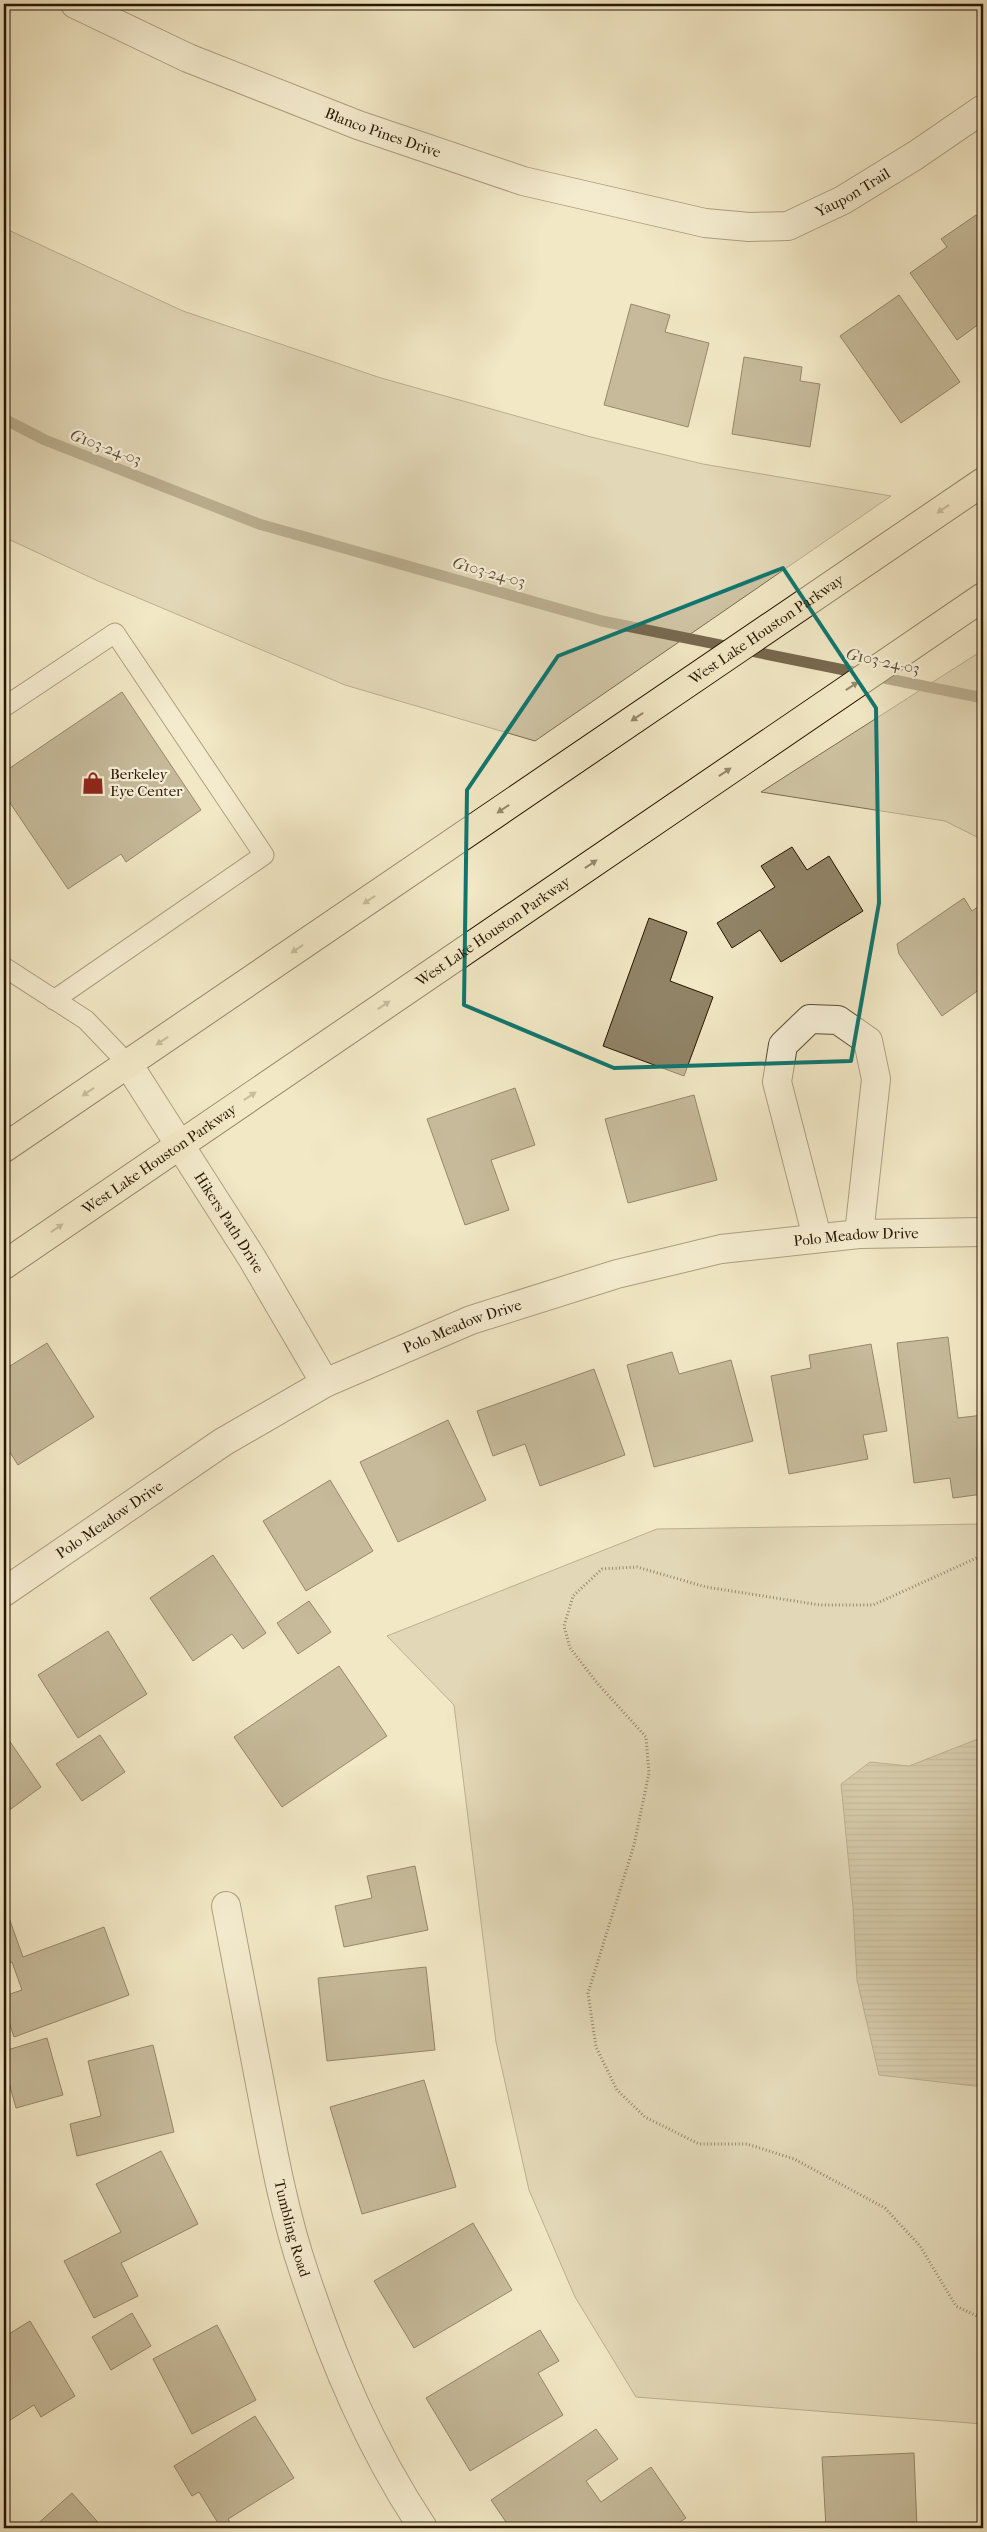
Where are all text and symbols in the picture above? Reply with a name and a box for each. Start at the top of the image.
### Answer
street label: Blanco Pines Drive [322,104,444,162]
street label: Yaupon Trail [812,164,893,221]
water label: G103-24-03 [68,425,144,469]
one-way arrow [936,504,950,514]
water label: G103-24-03 [450,553,528,591]
street label: West Lake Houston Parkway [685,570,848,689]
water label: G103-24-03 [844,644,922,678]
one-way arrow [845,681,858,691]
one-way arrow [631,712,644,722]
place label: Berkeley Eye Center [110,765,183,800]
one-way arrow [718,767,732,777]
shop icon: Berkeley Eye Center [80,770,106,796]
one-way arrow [496,804,510,814]
one-way arrow [584,859,598,869]
street label: West Lake Houston Parkway [411,872,575,991]
one-way arrow [362,895,376,905]
one-way arrow [290,944,304,954]
one-way arrow [377,1000,391,1010]
one-way arrow [156,1036,169,1046]
one-way arrow [81,1087,94,1097]
one-way arrow [243,1091,257,1101]
street label: West Lake Houston Parkway [78,1099,241,1219]
street label: Hikers Path Drive [190,1169,268,1277]
one-way arrow [50,1223,64,1233]
street label: Polo Meadow Drive [792,1224,919,1250]
street label: Polo Meadow Drive [400,1295,524,1357]
street label: Polo Meadow Drive [53,1476,167,1563]
street label: Tumbling Road [270,2178,314,2280]

